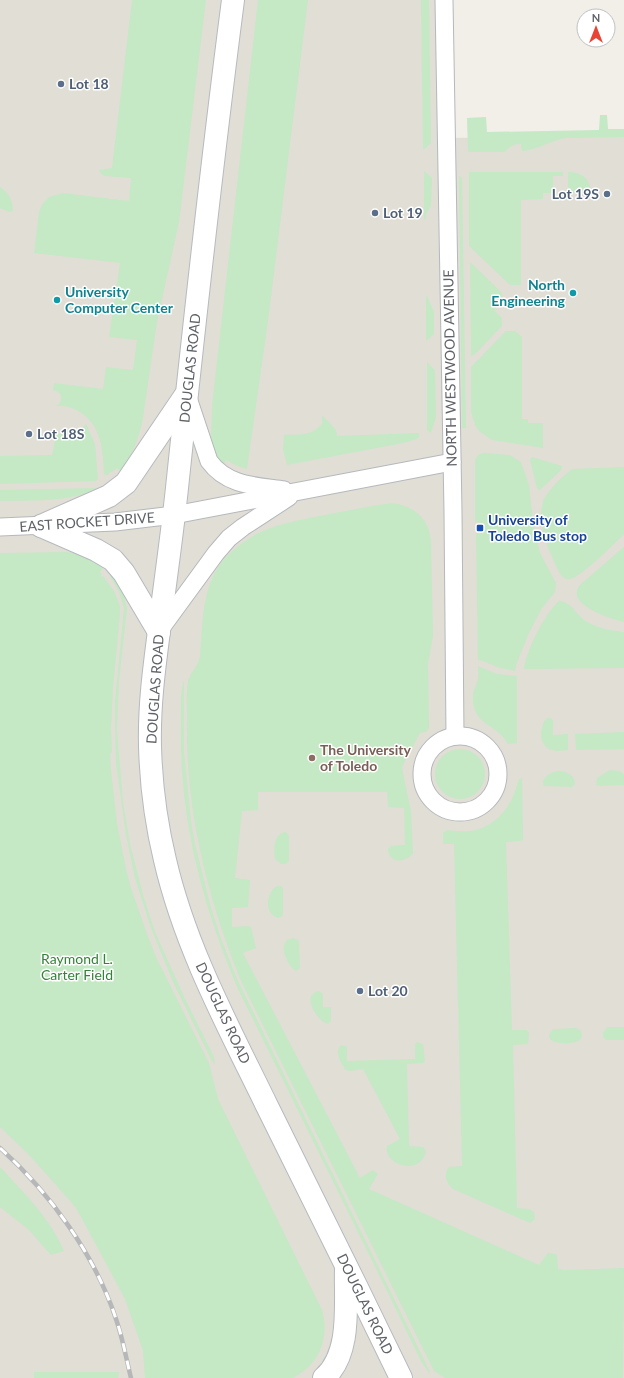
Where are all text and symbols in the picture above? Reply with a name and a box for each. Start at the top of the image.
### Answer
north arrow [576,8,616,48]
text: N [592,11,600,24]
place label: Lot 18 [69,75,109,92]
marker: Lot 18 [56,79,66,89]
place label: Lot 19S [552,185,599,202]
marker: Lot 19S [602,189,612,199]
place label: Lot 19 [383,204,423,221]
marker: Lot 19 [370,208,380,218]
street label: NORTH WESTWOOD AVENUE [439,269,460,467]
place label: North Engineering [491,276,566,309]
place label: University Computer Center [65,283,174,316]
marker: North Engineering [568,288,578,298]
marker: University Computer Center [52,295,62,305]
street label: DOUGLAS ROAD [175,312,204,424]
place label: Lot 18S [37,425,85,442]
marker: Lot 18S [24,429,34,439]
street label: EAST ROCKET DRIVE [19,508,155,535]
place label: University of Toledo Bus stop [488,511,587,544]
marker: University of Toledo Bus stop [475,523,485,533]
street label: DOUGLAS ROAD [142,634,167,744]
place label: The University of Toledo [320,741,411,774]
marker: The University of Toledo [307,753,317,763]
park label: Raymond L. Carter Field [41,950,113,983]
street label: DOUGLAS ROAD [193,959,254,1066]
place label: Lot 20 [368,982,408,999]
marker: Lot 20 [355,986,365,996]
street label: DOUGLAS ROAD [334,1251,397,1357]

